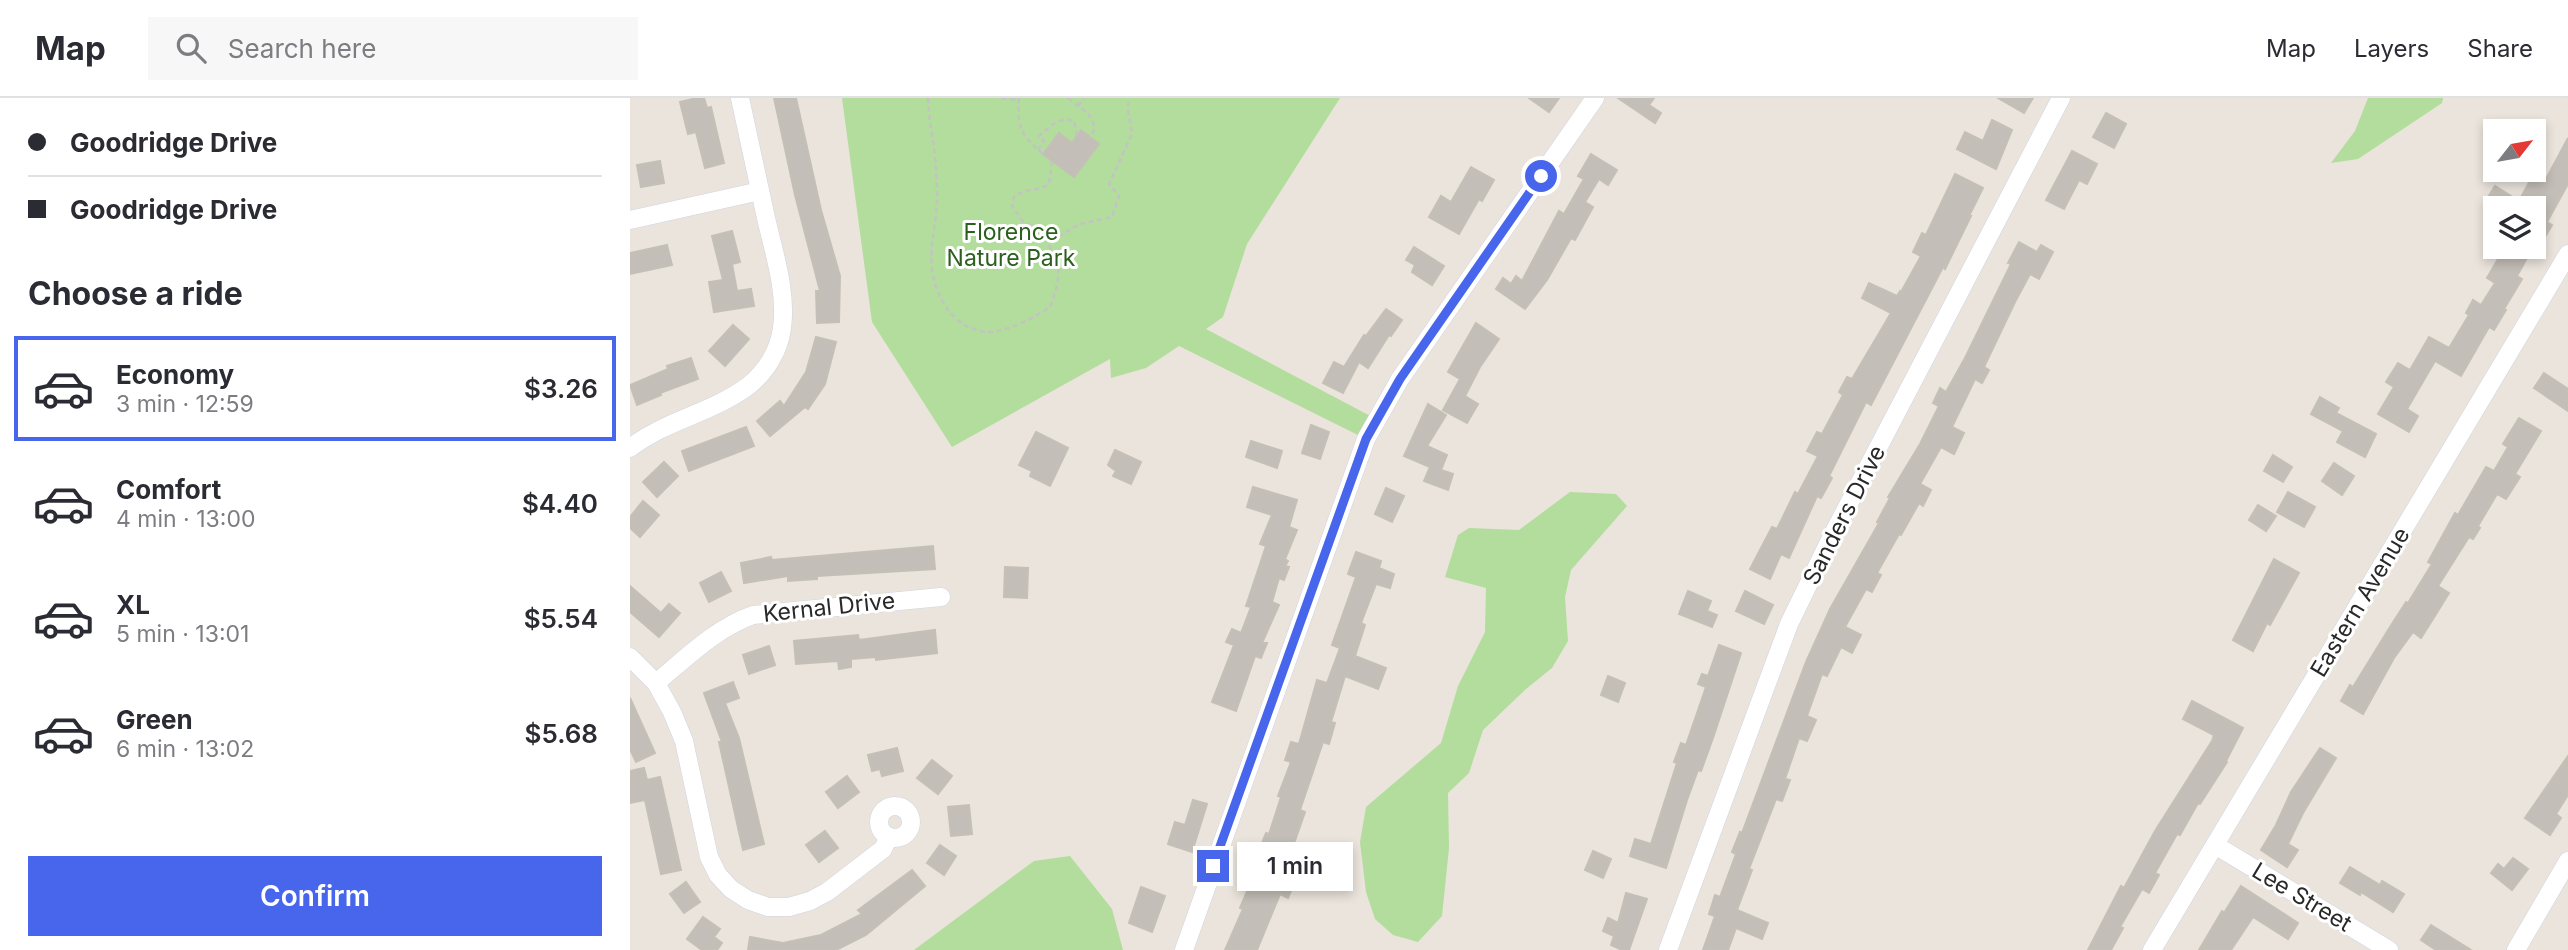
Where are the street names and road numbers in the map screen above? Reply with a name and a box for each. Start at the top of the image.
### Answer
street label: Sanders Drive [1797,440,1891,590]
street label: Eastern Avenue [2304,522,2416,682]
street label: Kernal Drive [762,586,896,628]
street label: Lee Street [2247,856,2357,938]

